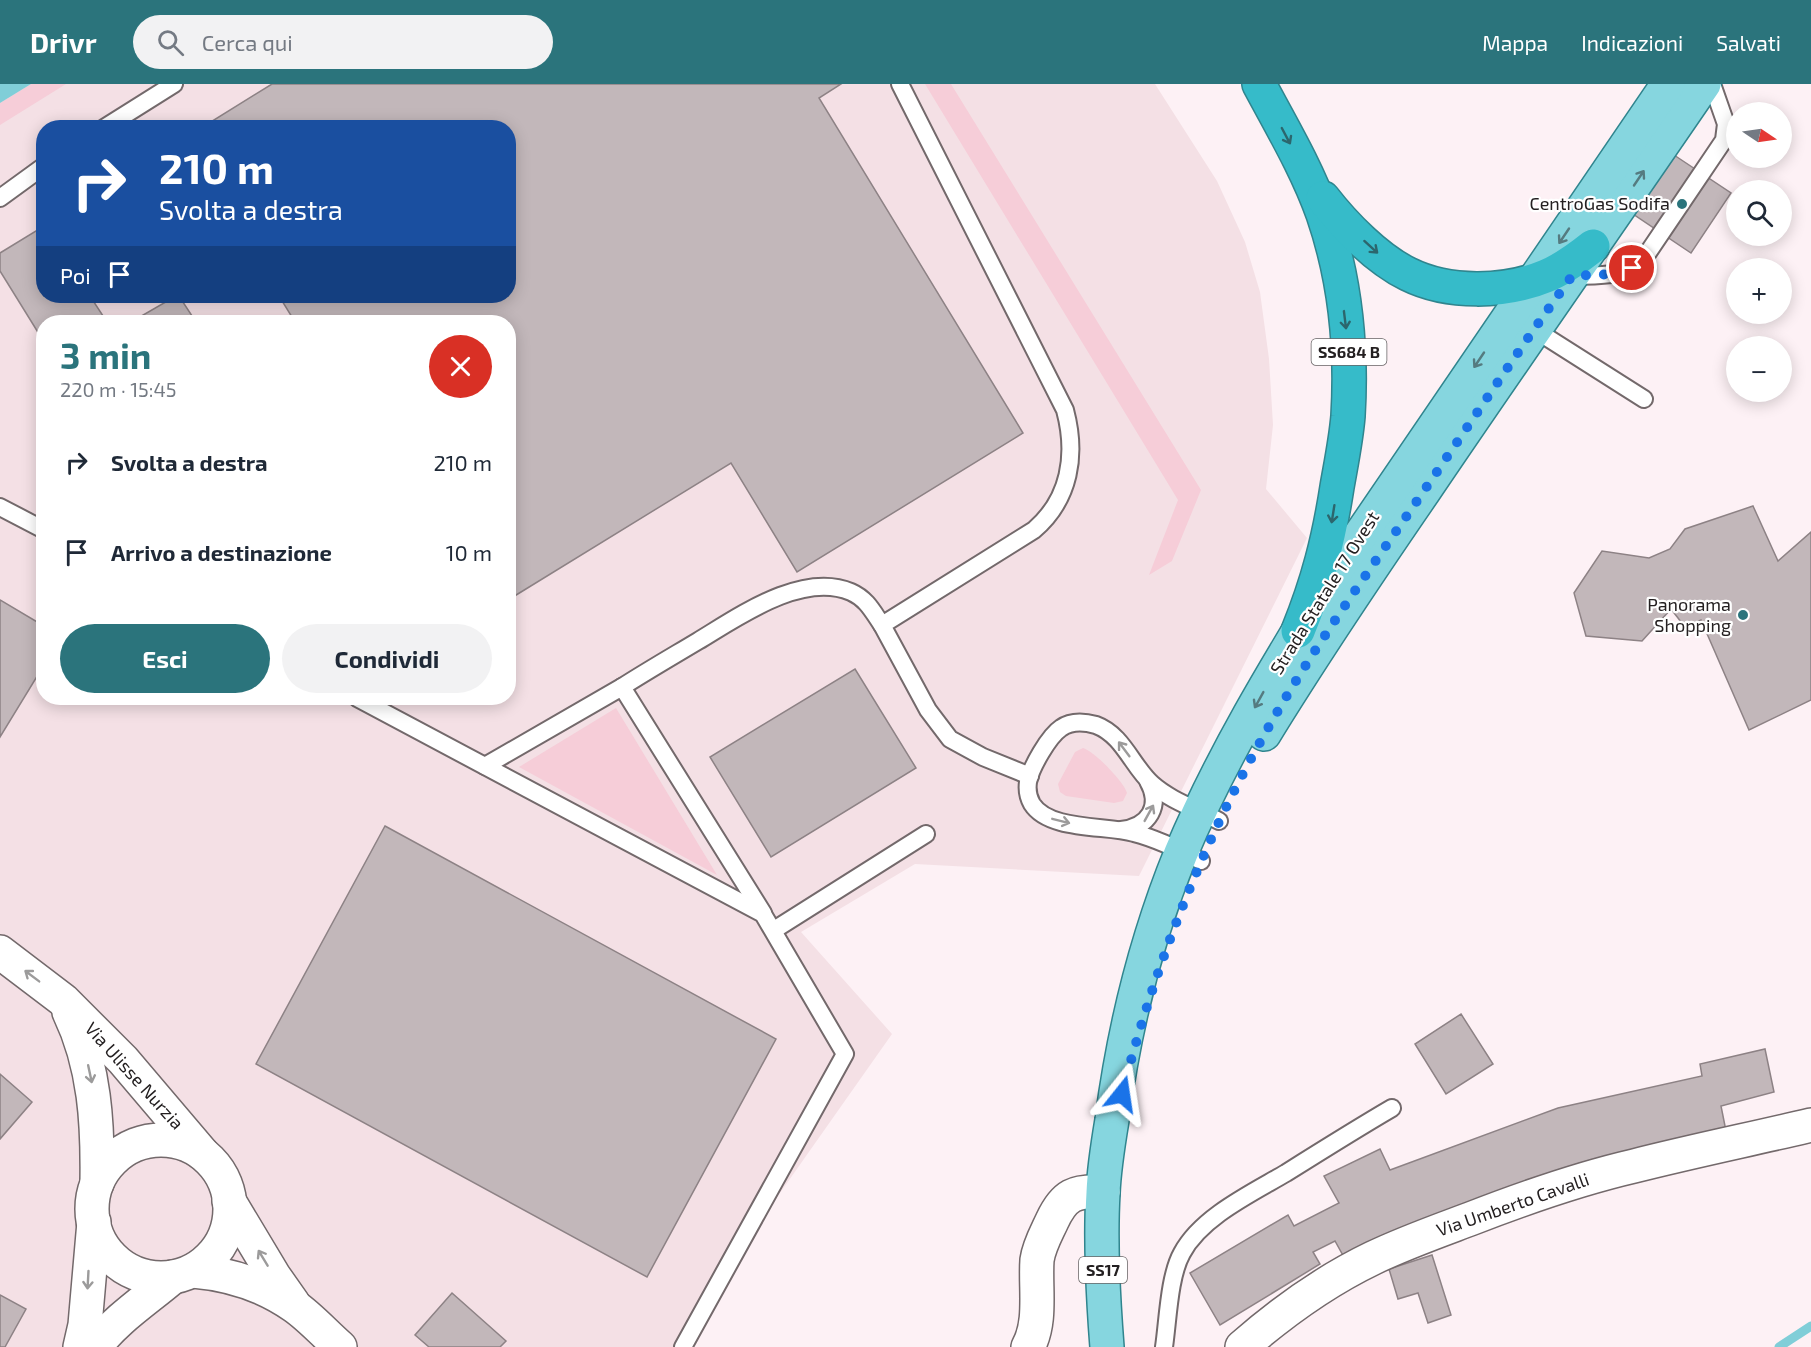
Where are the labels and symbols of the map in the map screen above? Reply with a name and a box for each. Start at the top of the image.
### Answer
north arrow [1726,102,1792,168]
one-way arrow [1281,126,1293,144]
one-way arrow [1633,170,1645,187]
place label: CentroGas Sodifa [1529,192,1670,214]
marker: CentroGas Sodifa [1675,197,1689,211]
one-way arrow [1558,228,1570,244]
one-way arrow [1363,240,1378,254]
pin [1606,242,1657,293]
one-way arrow [1340,310,1351,329]
road number: SS684 B [1312,339,1386,365]
one-way arrow [1473,352,1485,368]
one-way arrow [1327,503,1338,523]
street label: Strada Statale 17 Ovest [1265,507,1383,678]
place label: Panorama Shopping [1647,593,1731,636]
marker: Panorama Shopping [1736,608,1750,622]
one-way arrow [1253,691,1265,708]
one-way arrow [1118,742,1130,758]
one-way arrow [1143,805,1155,822]
one-way arrow [1051,816,1070,827]
one-way arrow [24,969,40,982]
street label: Via Ulisse Nurzia [81,1017,189,1134]
position arrow [1090,1062,1154,1126]
one-way arrow [85,1064,96,1083]
street label: Via Umberto Cavalli [1433,1168,1592,1240]
one-way arrow [257,1250,269,1267]
road number: SS17 [1079,1257,1127,1283]
one-way arrow [83,1270,94,1289]

